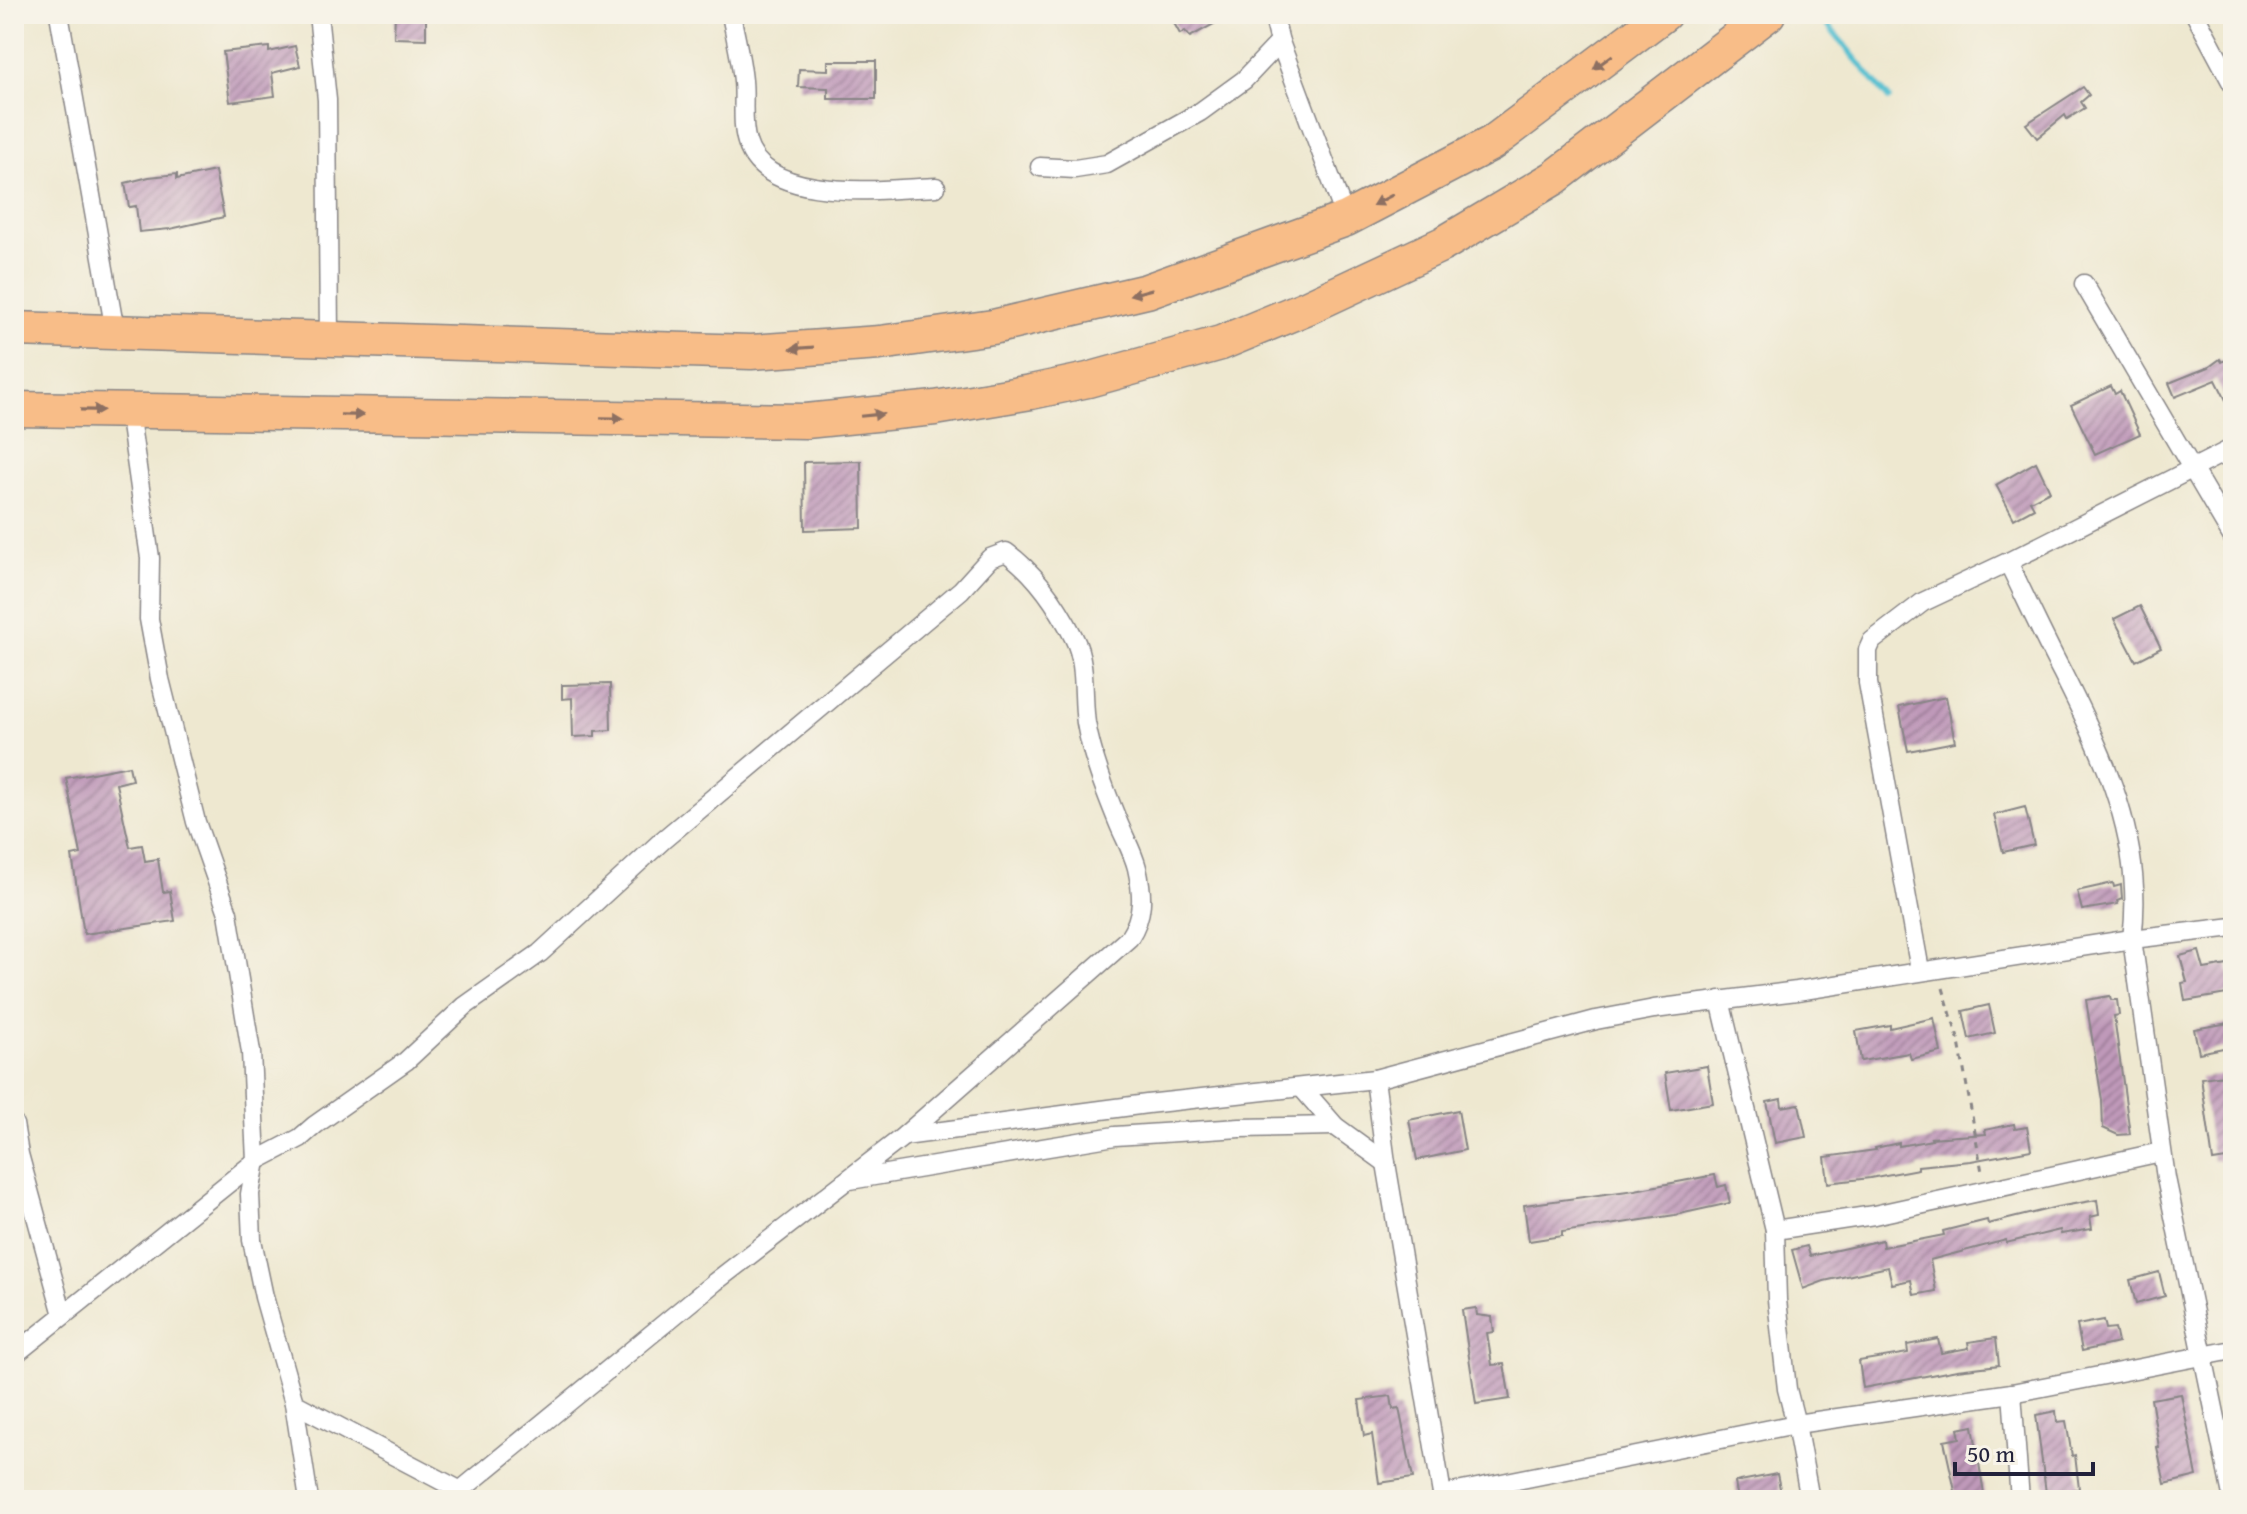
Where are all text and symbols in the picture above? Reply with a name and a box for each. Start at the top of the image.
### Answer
one-way arrow [1592,54,1613,69]
one-way arrow [1372,193,1395,206]
one-way arrow [1128,286,1153,298]
one-way arrow [789,342,814,355]
one-way arrow [80,404,105,417]
one-way arrow [340,408,365,421]
one-way arrow [859,408,884,421]
one-way arrow [600,412,625,425]
scale bar [1955,1426,2093,1476]
text: 50 m [1967,1436,2015,1471]

